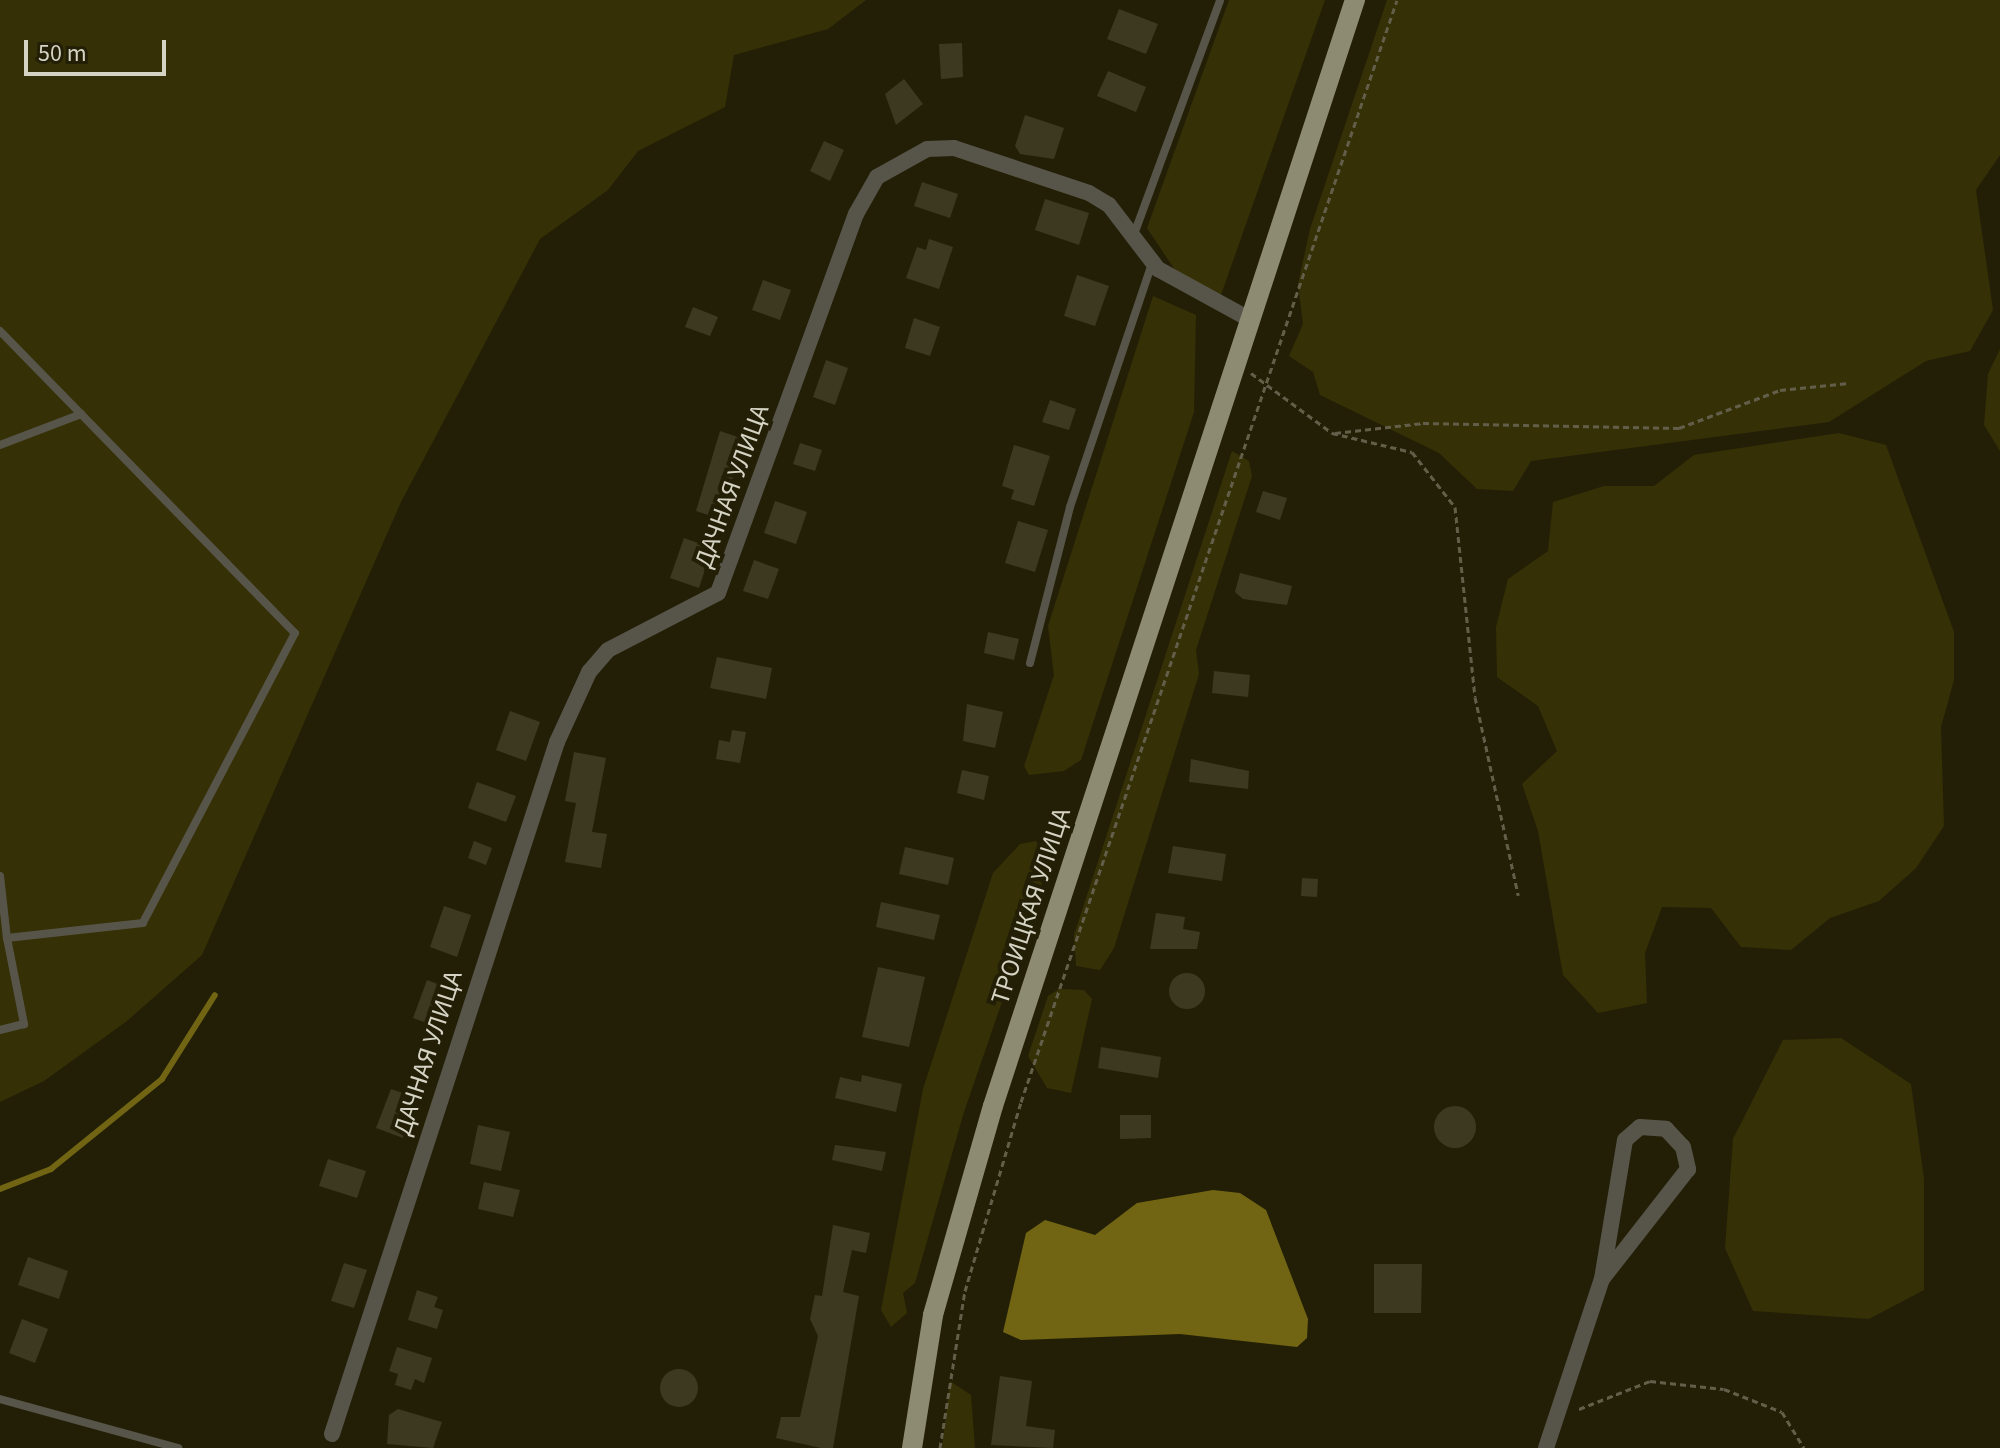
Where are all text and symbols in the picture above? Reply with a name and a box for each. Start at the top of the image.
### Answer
scale bar [28,24,170,74]
text: 50 m [38,36,87,71]
street label: ДАЧНАЯ УЛИЦА [688,400,776,572]
street label: ТРОИЦКАЯ УЛИЦА [984,804,1078,1008]
street label: ДАЧНАЯ УЛИЦА [387,967,469,1139]

